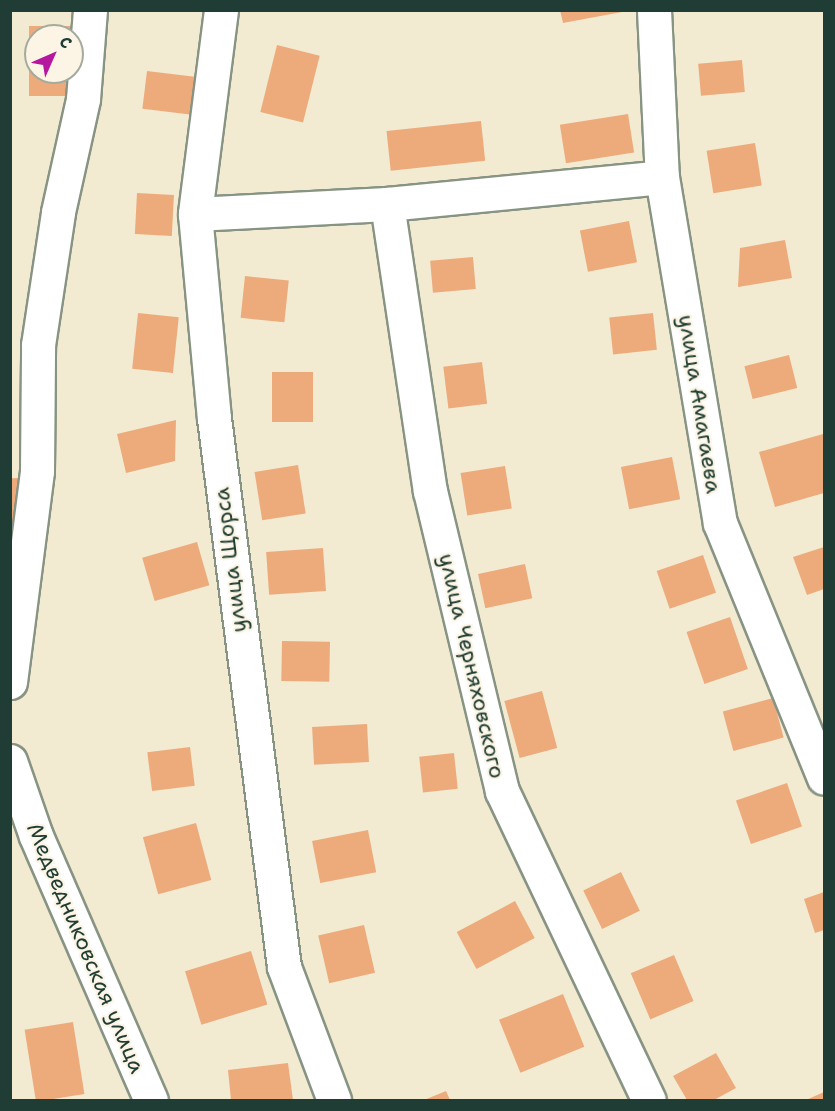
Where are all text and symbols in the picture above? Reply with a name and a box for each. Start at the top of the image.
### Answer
north arrow [24,24,84,84]
text: С [55,31,77,53]
street label: улица Амагаева [673,313,727,495]
street label: улица Щорса [208,486,252,634]
street label: улица Черняховского [433,551,511,781]
street label: Медведниковская улица [21,819,151,1077]

